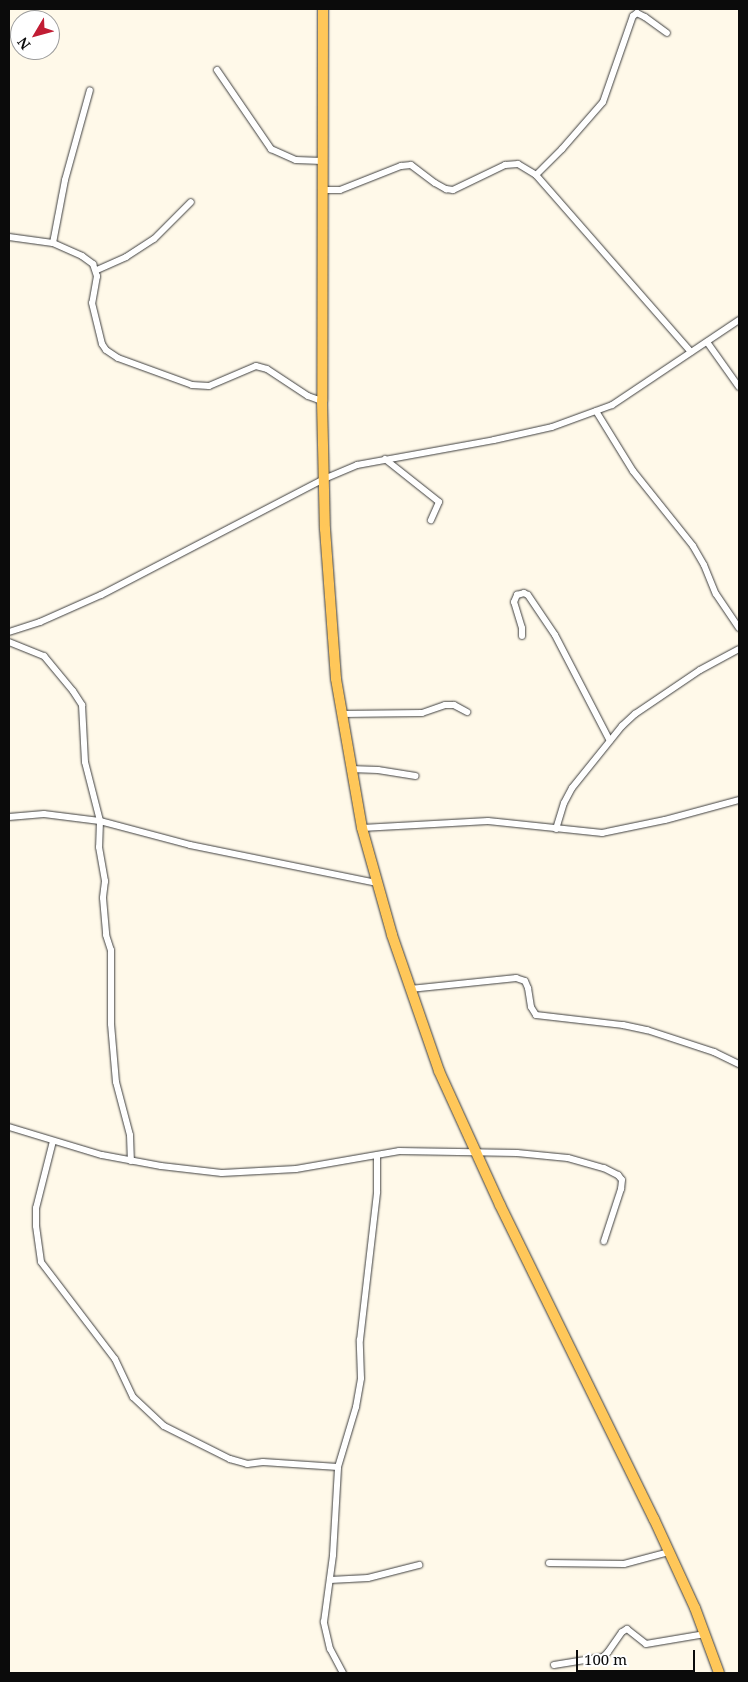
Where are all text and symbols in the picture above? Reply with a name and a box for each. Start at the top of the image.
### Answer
north arrow [10,10,60,60]
text: N [13,34,34,54]
scale bar [578,1640,697,1672]
text: 100 m [584,1649,627,1669]

